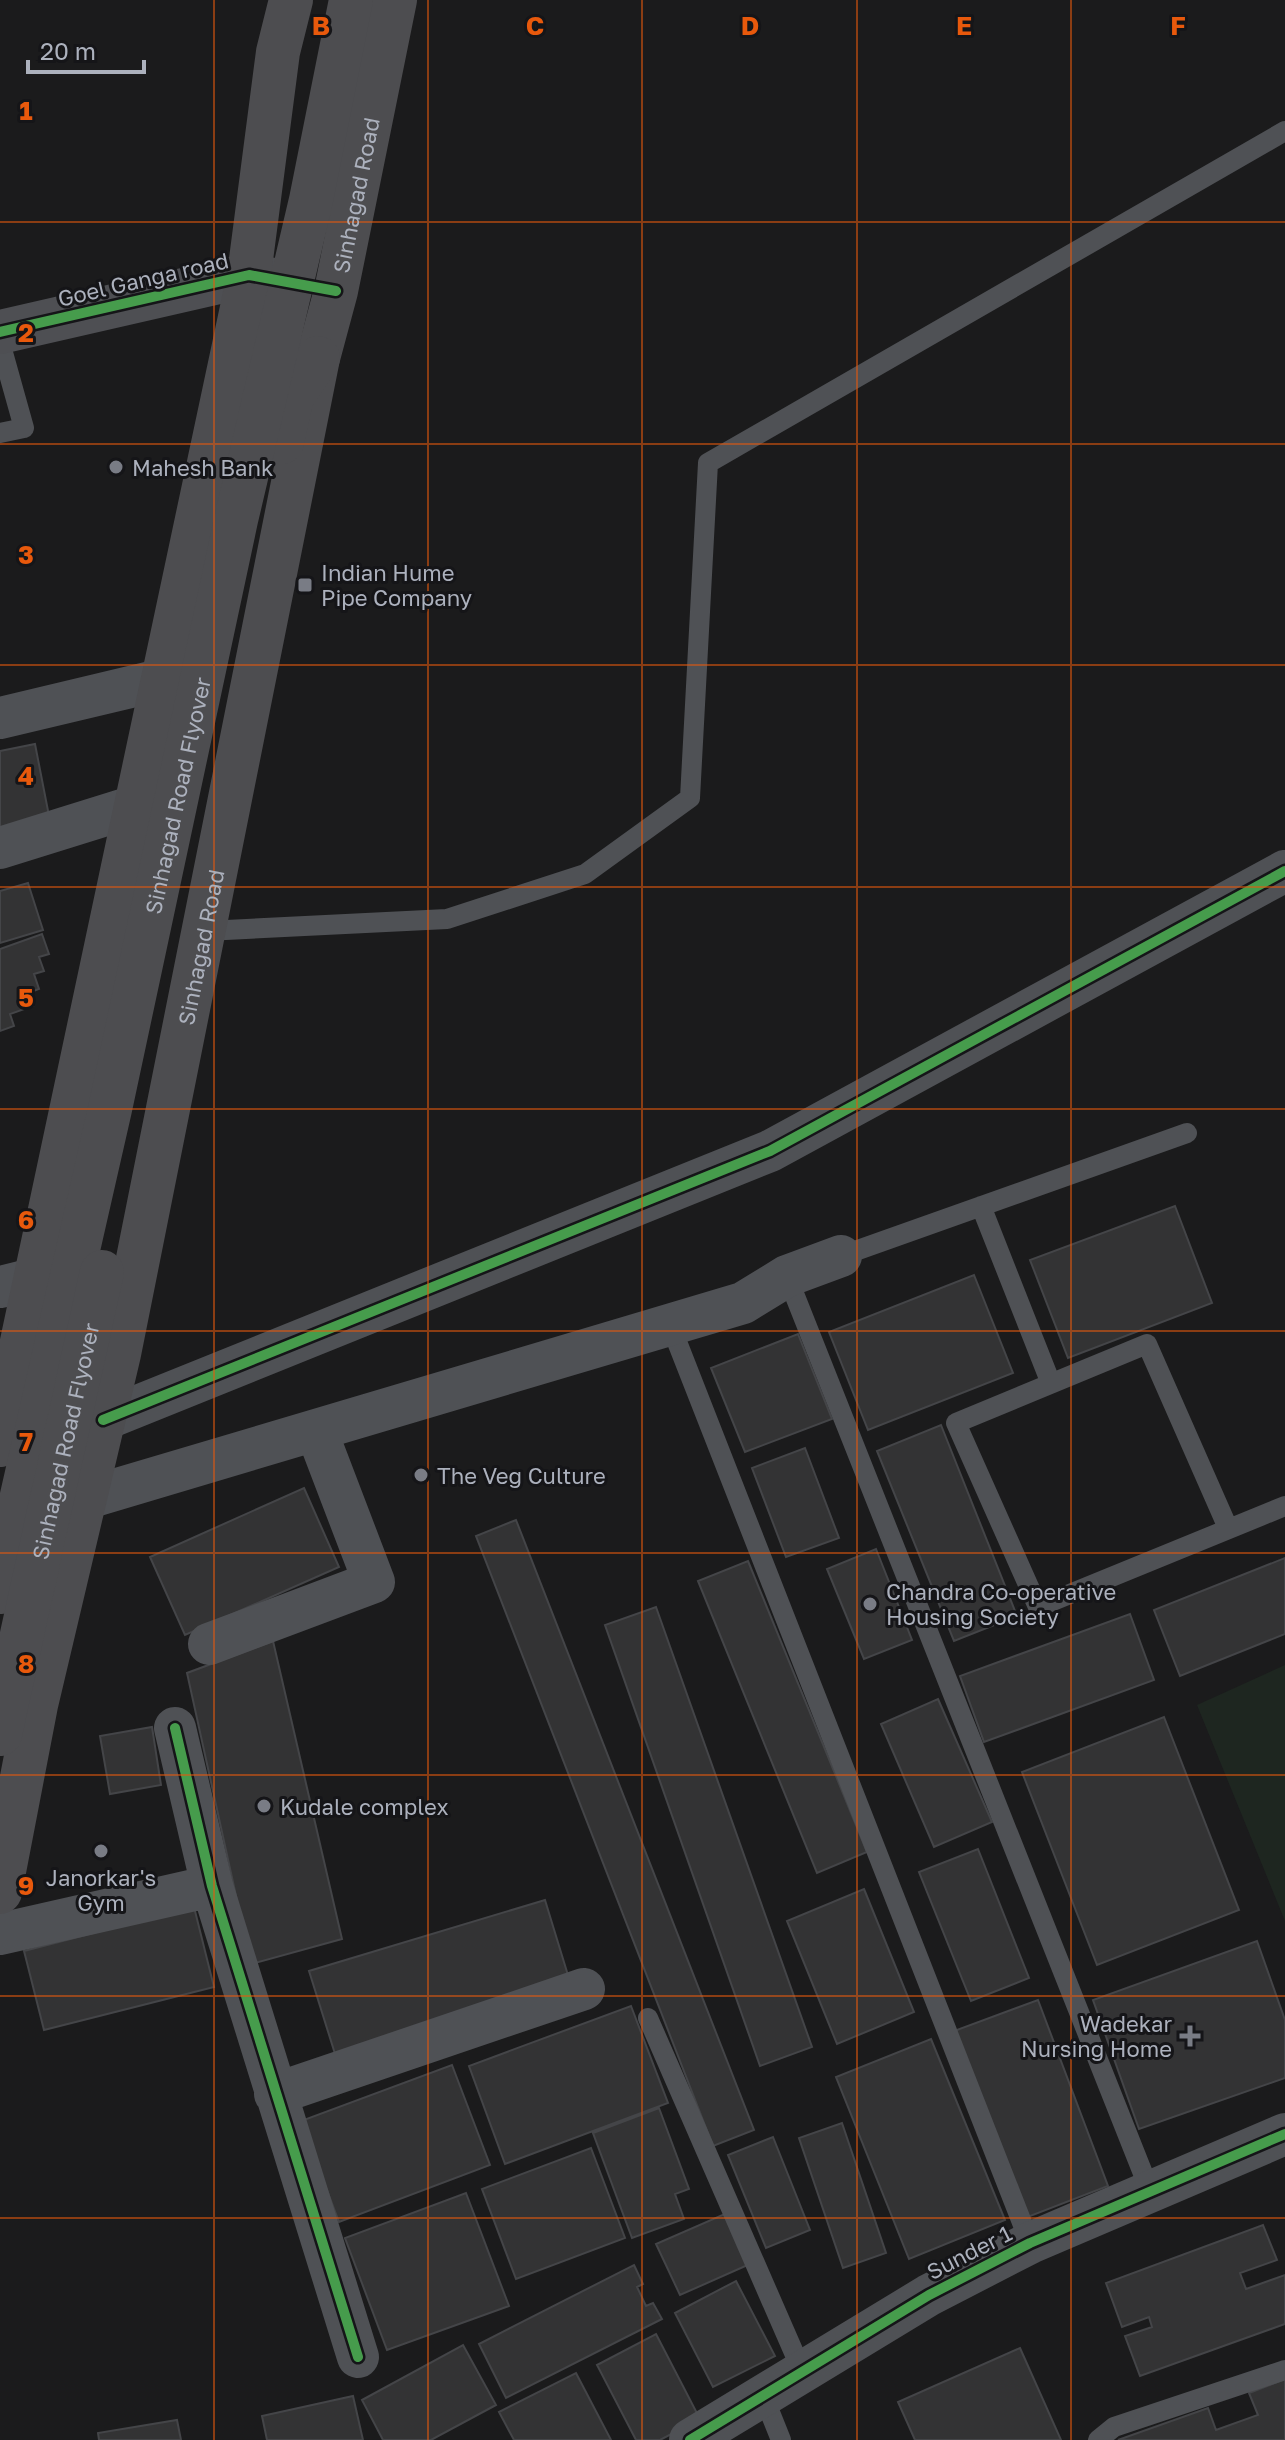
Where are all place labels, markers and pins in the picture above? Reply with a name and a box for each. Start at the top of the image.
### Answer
place label: Mahesh Bank [132,454,273,481]
marker: Mahesh Bank [107,458,125,476]
place label: Indian Hume Pipe Company [321,559,472,611]
marker: Indian Hume Pipe Company [296,576,314,594]
place label: The Veg Culture [437,1462,606,1489]
marker: The Veg Culture [412,1466,430,1484]
place label: Chandra Co-operative Housing Society [886,1578,1116,1630]
marker: Chandra Co-operative Housing Society [861,1595,879,1613]
place label: Kudale complex [280,1793,449,1820]
marker: Kudale complex [255,1797,273,1815]
marker: Janorkar's Gym [92,1842,110,1860]
place label: Janorkar's Gym [46,1864,156,1916]
place label: Wadekar Nursing Home [1021,2010,1172,2062]
marker: Wadekar Nursing Home [1179,2025,1201,2047]

